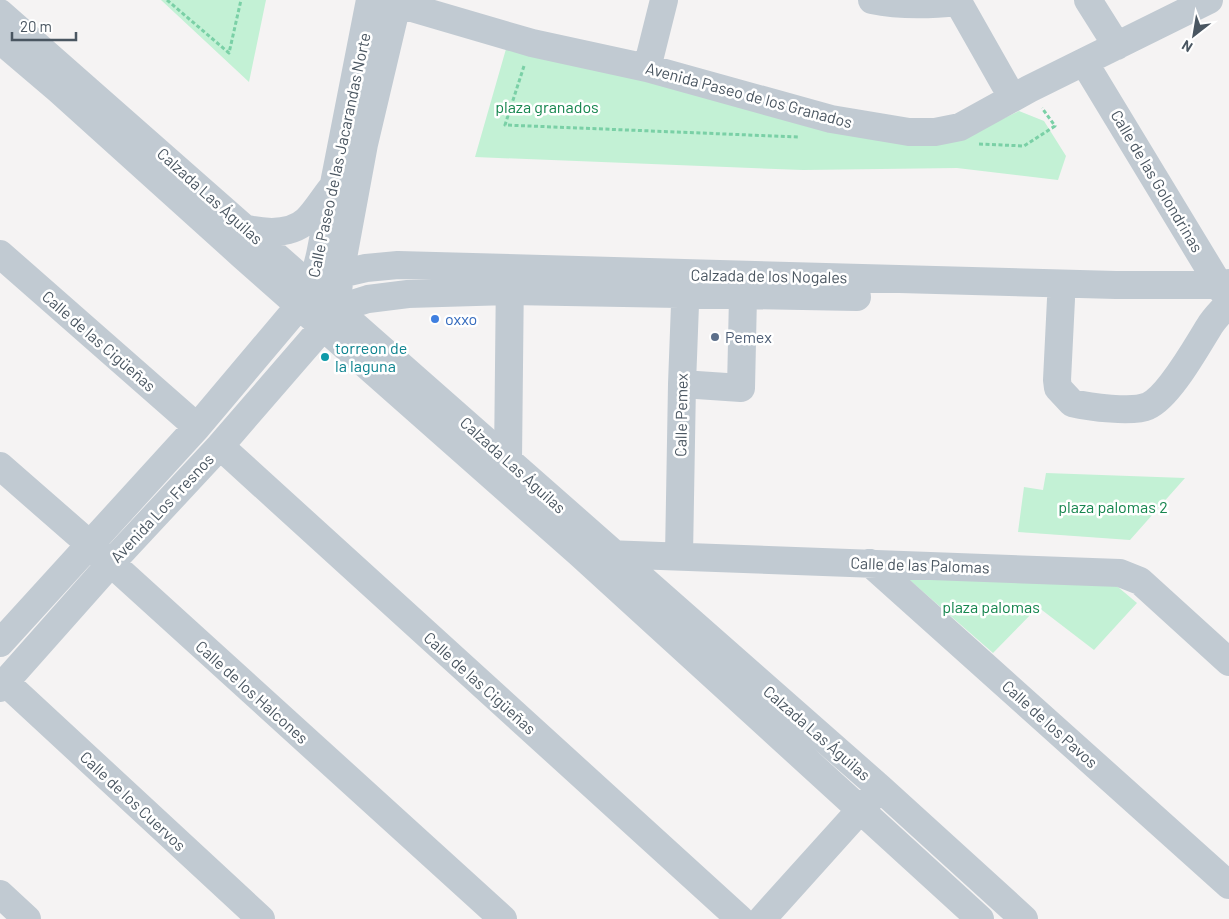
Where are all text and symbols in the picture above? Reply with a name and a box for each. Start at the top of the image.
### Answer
scale bar [12,10,76,42]
north arrow [1169,10,1219,60]
text: 20 m [20,17,52,35]
street label: Calle Paseo de las Jacarandas Norte [303,31,374,279]
text: N [1179,37,1195,56]
street label: Avenida Paseo de los Granados [644,58,855,131]
park label: plaza granados [495,97,599,116]
street label: Calle de las Golondrinas [1107,106,1207,255]
street label: Calzada Las Águilas [154,143,267,248]
street label: Calzada de los Nogales [691,265,847,286]
street label: Calle de las Cigüeñas [39,286,160,395]
place label: oxxo [445,309,477,328]
marker: oxxo [429,313,441,325]
place label: Pemex [725,327,772,346]
marker: Pemex [709,331,721,343]
place label: torreon de la laguna [335,338,407,375]
marker: torreon de la laguna [319,351,331,363]
street label: Calle Pemex [670,373,691,457]
street label: Calzada Las Águilas [457,412,570,517]
street label: Avenida Los Fresnos [106,449,217,566]
park label: plaza palomas 2 [1058,497,1168,516]
street label: Calle de las Palomas [850,553,990,576]
park label: plaza palomas [942,597,1040,616]
street label: Calle de las Cigüeñas [420,627,540,738]
street label: Calle de los Halcones [192,636,312,747]
street label: Calle de los Pavos [999,676,1102,771]
street label: Calzada Las Águilas [760,681,875,784]
street label: Calle de los Cuervos [77,747,190,854]

